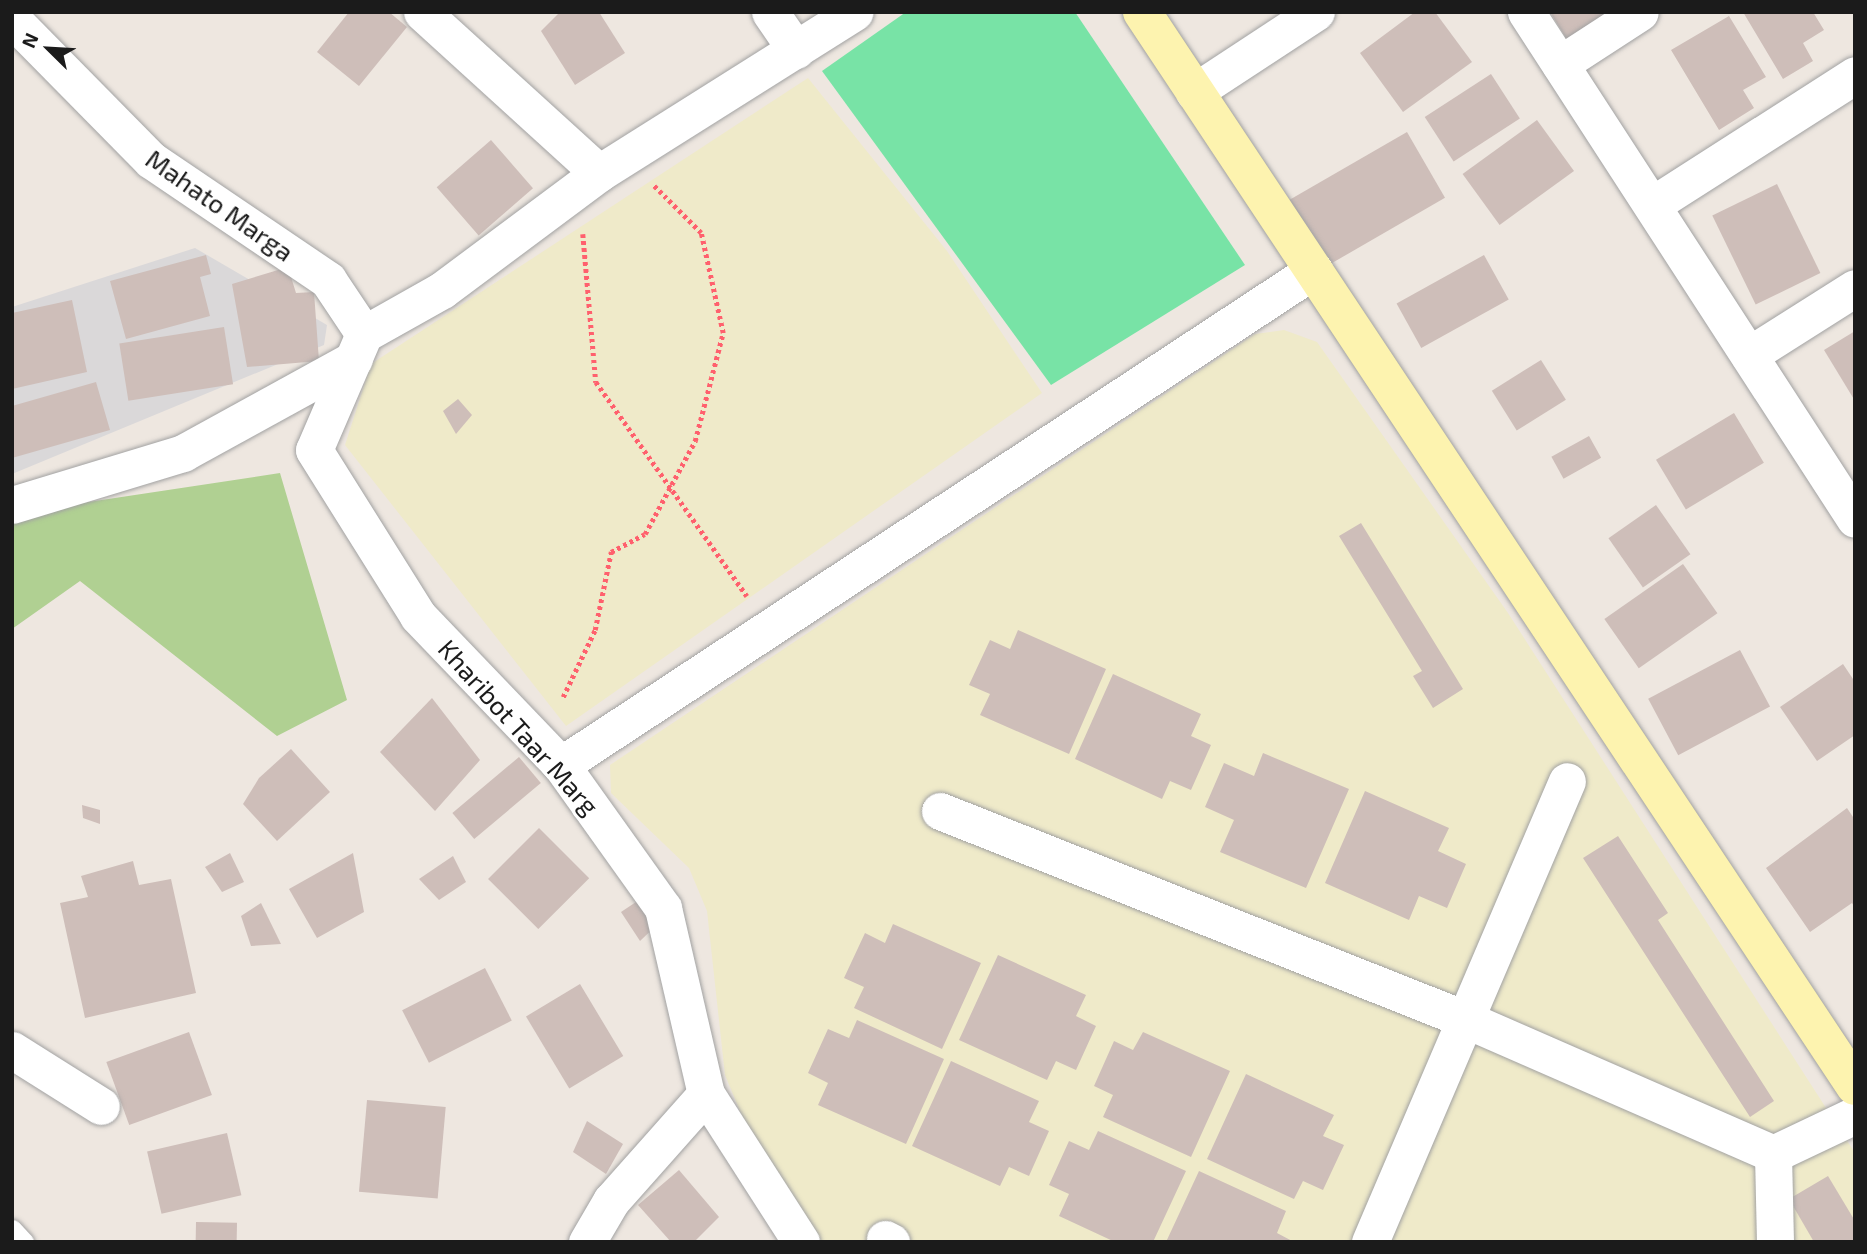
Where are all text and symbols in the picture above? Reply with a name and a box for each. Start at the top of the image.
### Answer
north arrow [14,14,84,84]
text: N [16,29,43,51]
street label: Mahato Marga [140,143,300,267]
street label: Kharibot Taar Marg [432,633,606,821]

